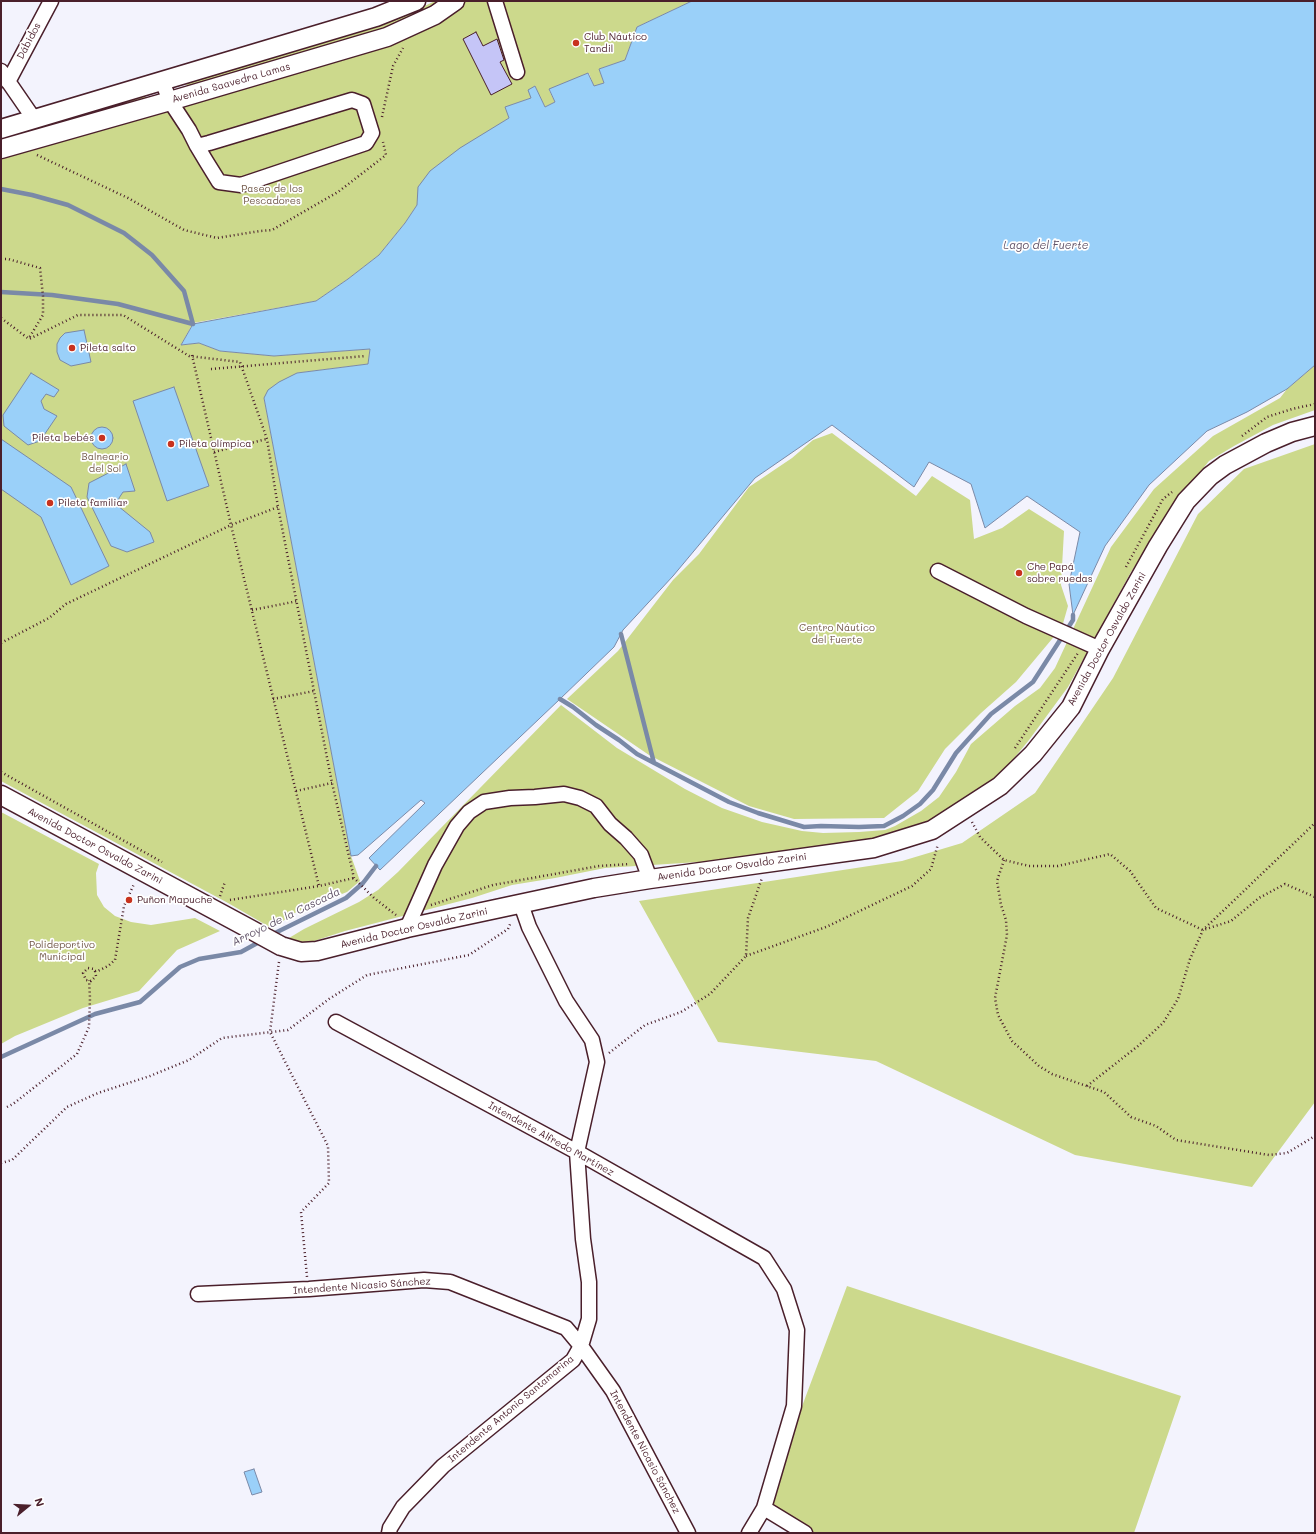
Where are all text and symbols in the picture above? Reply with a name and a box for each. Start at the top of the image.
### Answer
street label: Dábidos [14,21,44,61]
place label: Club Náutico Tandil [584,31,647,54]
marker: Club Náutico Tandil [571,38,581,48]
street label: Avenida Saavedra Lamas [170,60,292,106]
park label: Paseo de los Pescadores [241,183,303,206]
water label: Lago del Fuerte [1003,239,1089,253]
place label: Pileta salto [80,342,136,354]
marker: Pileta salto [67,343,77,353]
place label: Pileta bebés [32,432,94,444]
marker: Pileta bebés [97,433,107,443]
place label: Pileta olímpica [179,438,252,450]
marker: Pileta olímpica [166,439,176,449]
park label: Balneario del Sol [82,451,128,474]
place label: Pileta familiar [58,497,128,509]
marker: Pileta familiar [45,498,55,508]
place label: Che Papá sobre ruedas [1027,561,1093,584]
marker: Che Papá sobre ruedas [1014,568,1024,578]
street label: Avenida Doctor Osvaldo Zarini [1065,570,1149,708]
park label: Centro Náutico del Fuerte [799,622,875,646]
street label: Avenida Doctor Osvaldo Zarini [26,805,164,887]
street label: Avenida Doctor Osvaldo Zarini [656,851,808,883]
water label: Arroyo de la Cascada [230,885,342,949]
place label: Puñon Mapuche [137,894,212,906]
marker: Puñon Mapuche [124,895,134,905]
street label: Avenida Doctor Osvaldo Zarini [339,905,489,951]
park label: Polideportivo Municipal [29,939,95,962]
street label: Intendente Alfredo Martínez [486,1099,616,1179]
street label: Intendente Nicasio Sánchez [293,1275,431,1297]
street label: Intendente Antonio Santamarina [446,1353,576,1465]
street label: Intendente Nicasio Sánchez [607,1388,683,1516]
north arrow [8,1486,48,1526]
text: N [31,1496,48,1508]

